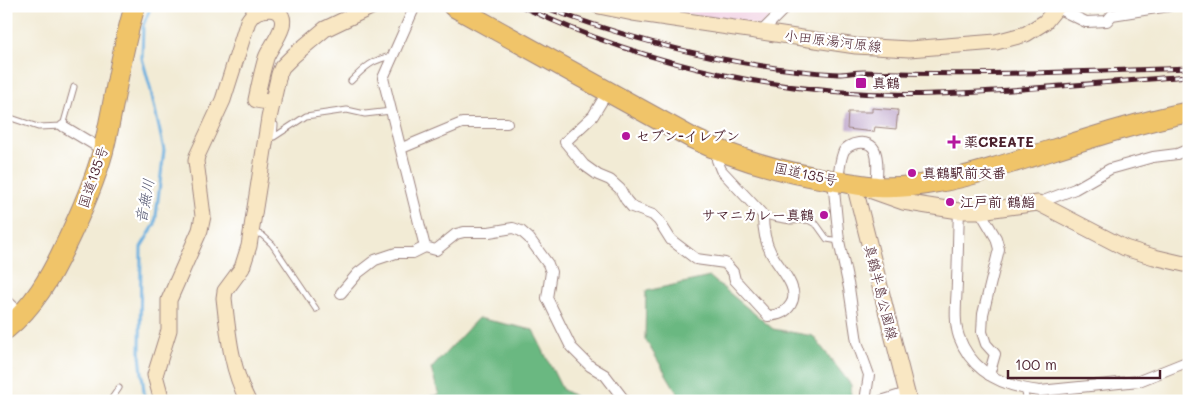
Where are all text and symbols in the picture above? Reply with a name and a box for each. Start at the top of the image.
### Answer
street label: 小田原湯河原線 [783,25,883,56]
place label: 真鶴 [872,73,900,92]
marker: 真鶴 [854,76,868,90]
place label: セブン-イレブン [636,126,740,145]
marker: セブン-イレブン [620,130,632,142]
place label: 薬CREATE [964,132,1034,151]
marker: 薬CREATE [948,136,960,148]
street label: 国道135号 [73,143,112,210]
street label: 国道135号 [773,158,840,190]
place label: 真鶴駅前交番 [922,163,1006,182]
marker: 真鶴駅前交番 [906,167,918,179]
water label: 音無川 [130,177,158,225]
place label: 江戸前 鶴鮨 [960,192,1035,211]
marker: 江戸前 鶴鮨 [944,196,956,208]
place label: サマニカレー真鶴 [701,205,814,224]
marker: サマニカレー真鶴 [818,209,830,221]
street label: 真鶴半島公園線 [860,242,903,342]
scale bar [1008,347,1160,379]
text: 100 m [1015,354,1057,374]

